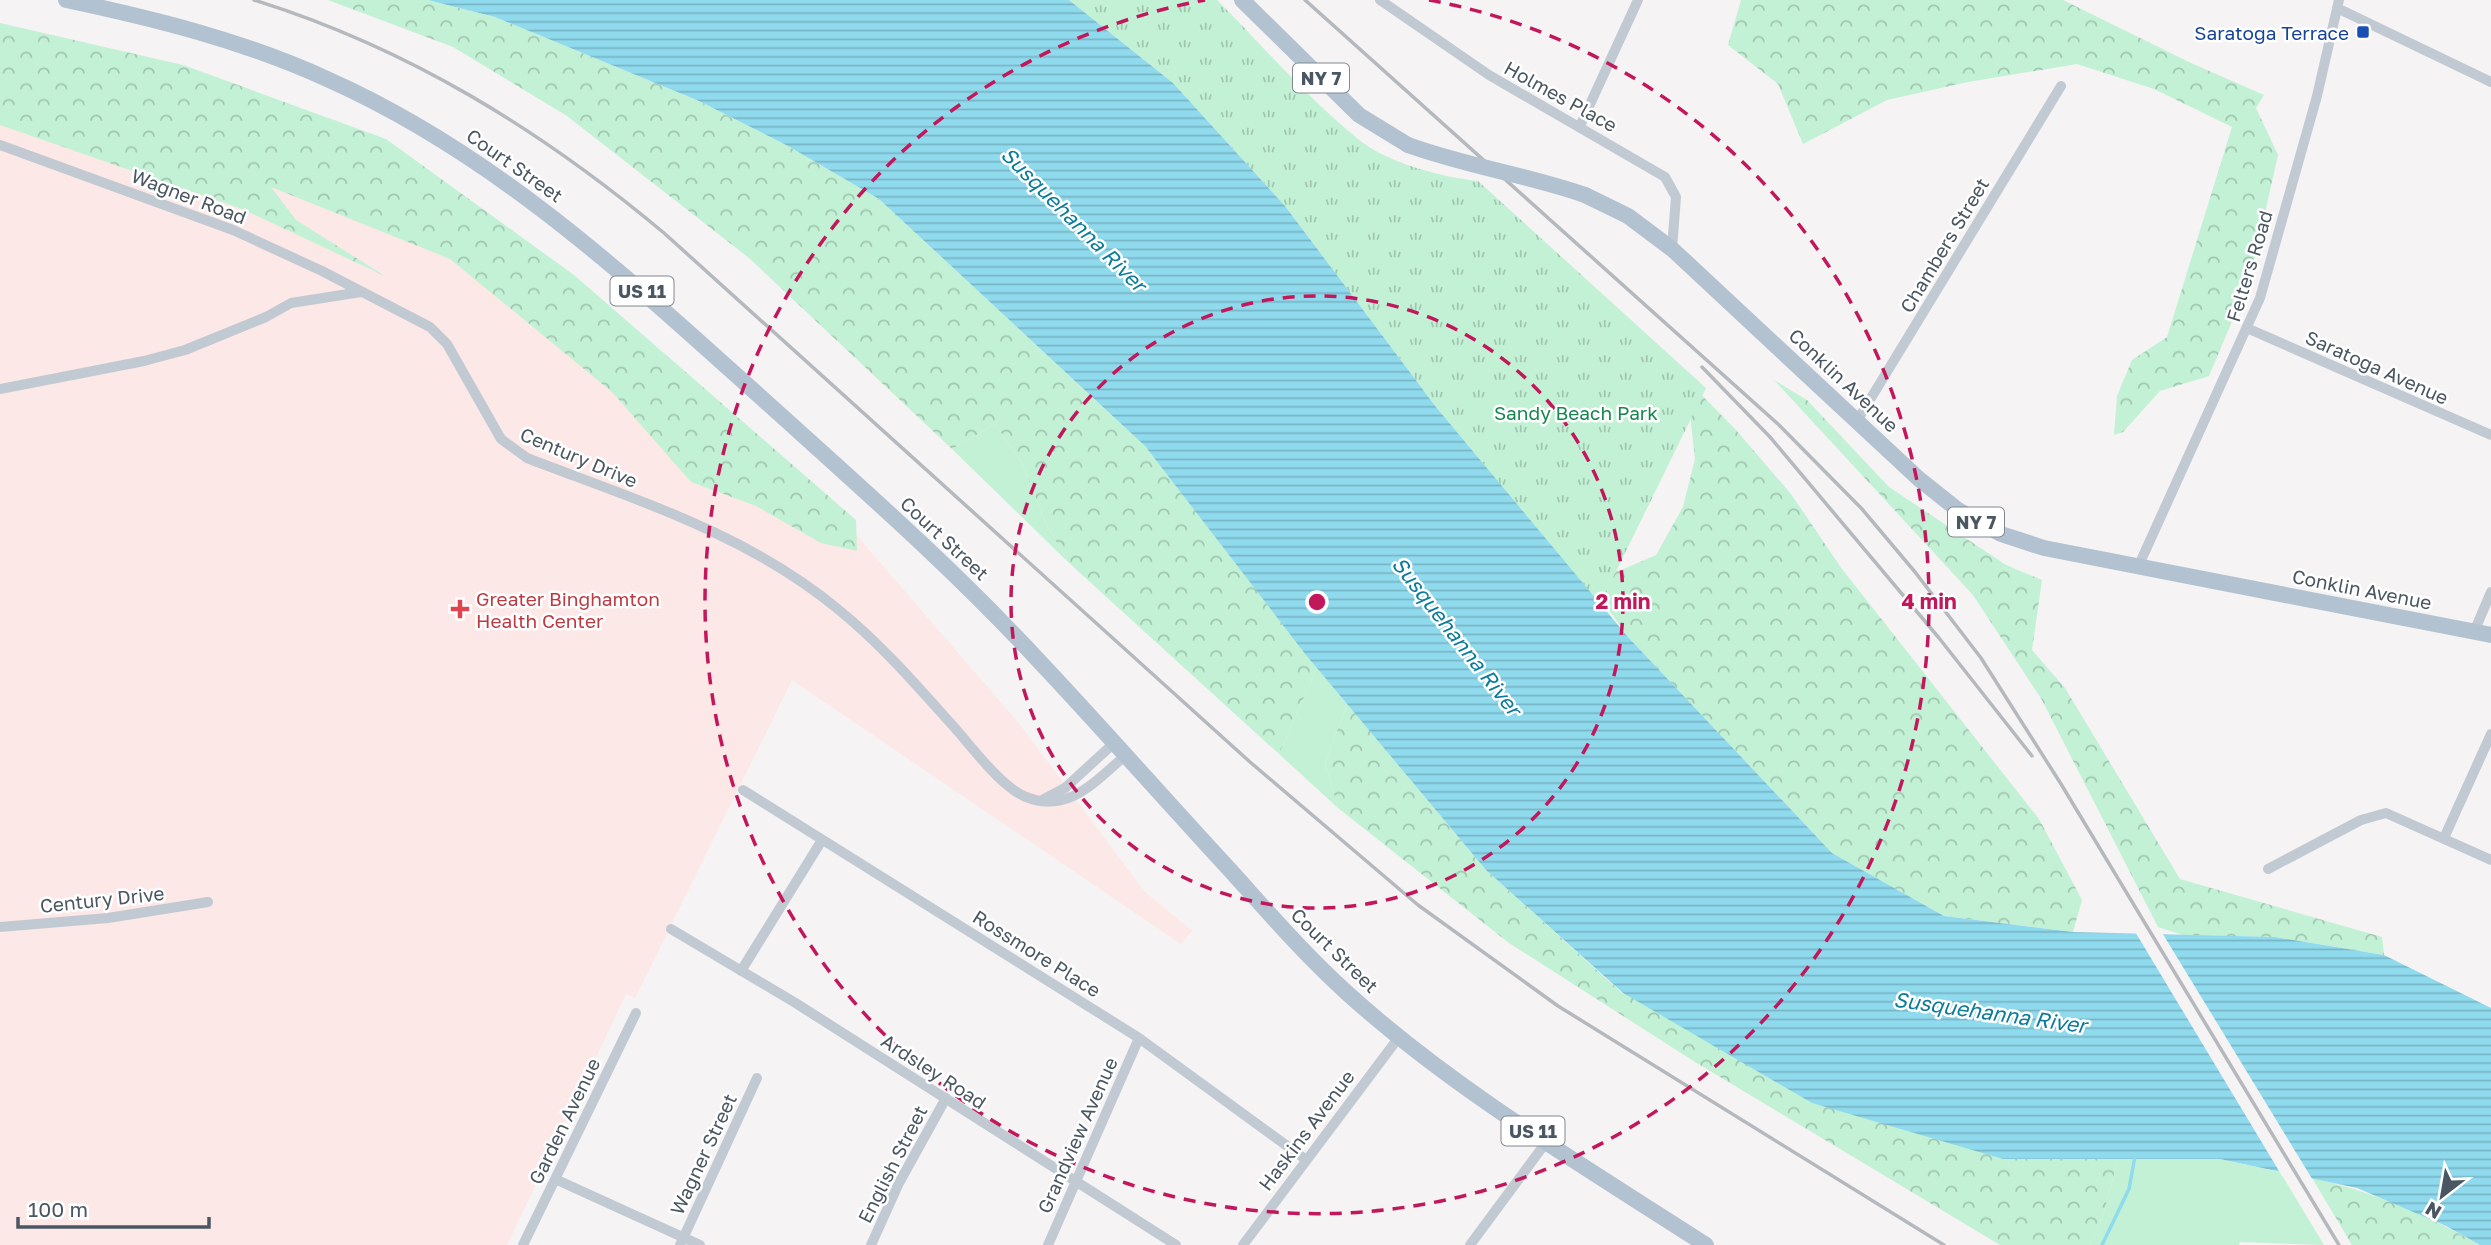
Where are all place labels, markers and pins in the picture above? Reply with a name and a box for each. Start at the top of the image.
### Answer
place label: Saratoga Terrace [2194,21,2349,44]
marker: Saratoga Terrace [2355,24,2371,40]
place label: Greater Binghamton Health Center [476,587,660,632]
centre of rings [1305,590,1329,614]
marker: Greater Binghamton Health Center [450,599,470,619]

